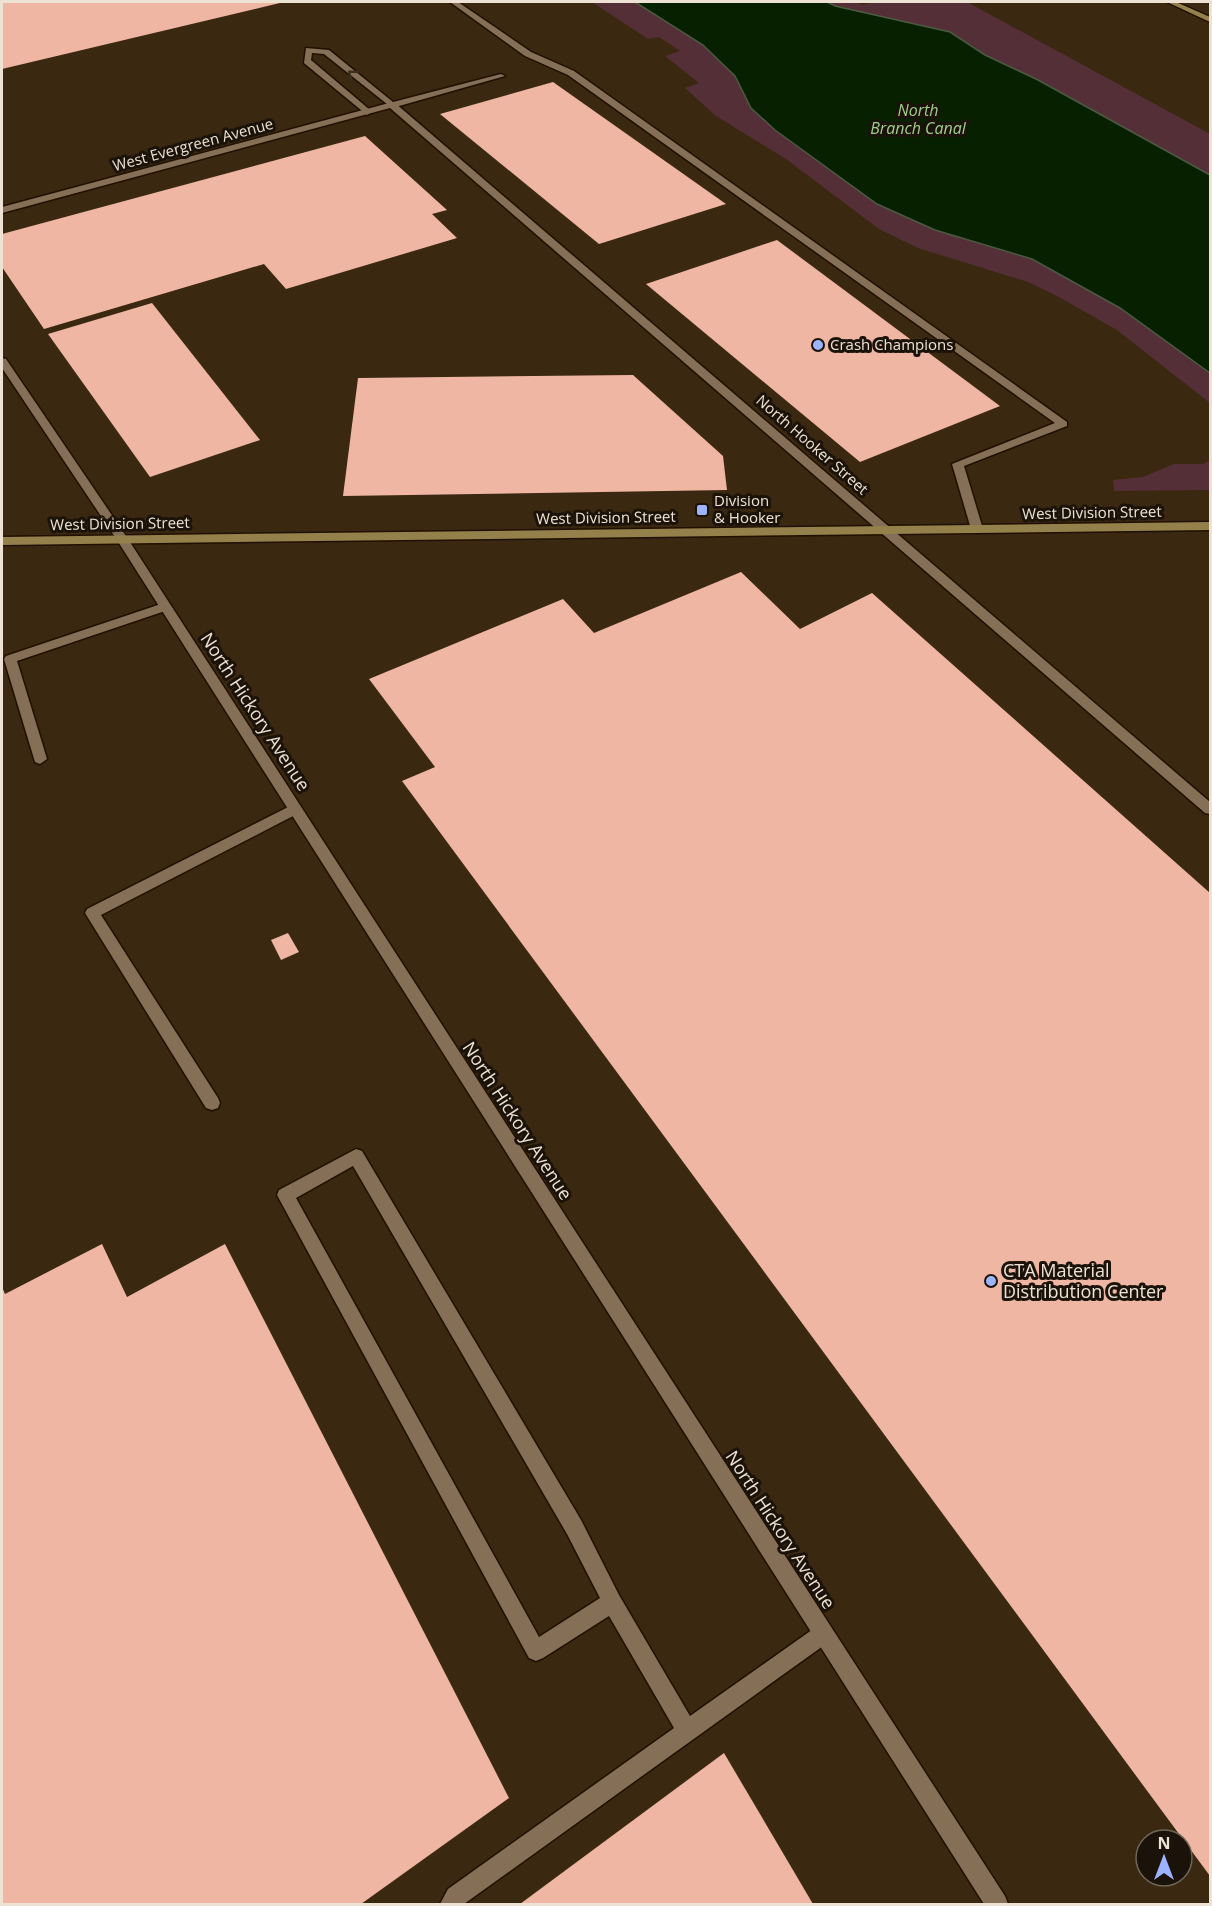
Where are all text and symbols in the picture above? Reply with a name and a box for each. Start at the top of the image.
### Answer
one-way arrow [348,70,359,81]
water label: North Branch Canal [870,99,967,139]
street label: West Evergreen Avenue [110,113,275,175]
place label: Crash Champions [830,334,953,354]
marker: Crash Champions [811,338,825,352]
street label: North Hooker Street [752,390,873,498]
place label: Division & Hooker [714,490,780,527]
street label: West Division Street [1022,501,1162,523]
marker: Division & Hooker [695,503,709,517]
street label: West Division Street [536,506,676,528]
street label: West Division Street [50,512,190,534]
street label: North Hickory Avenue [196,628,316,795]
street label: North Hickory Avenue [458,1037,578,1204]
place label: CTA Material Distribution Center [1003,1258,1164,1303]
marker: CTA Material Distribution Center [984,1274,998,1288]
street label: North Hickory Avenue [721,1446,841,1613]
north arrow [1134,1828,1194,1888]
text: N [1157,1832,1171,1854]

